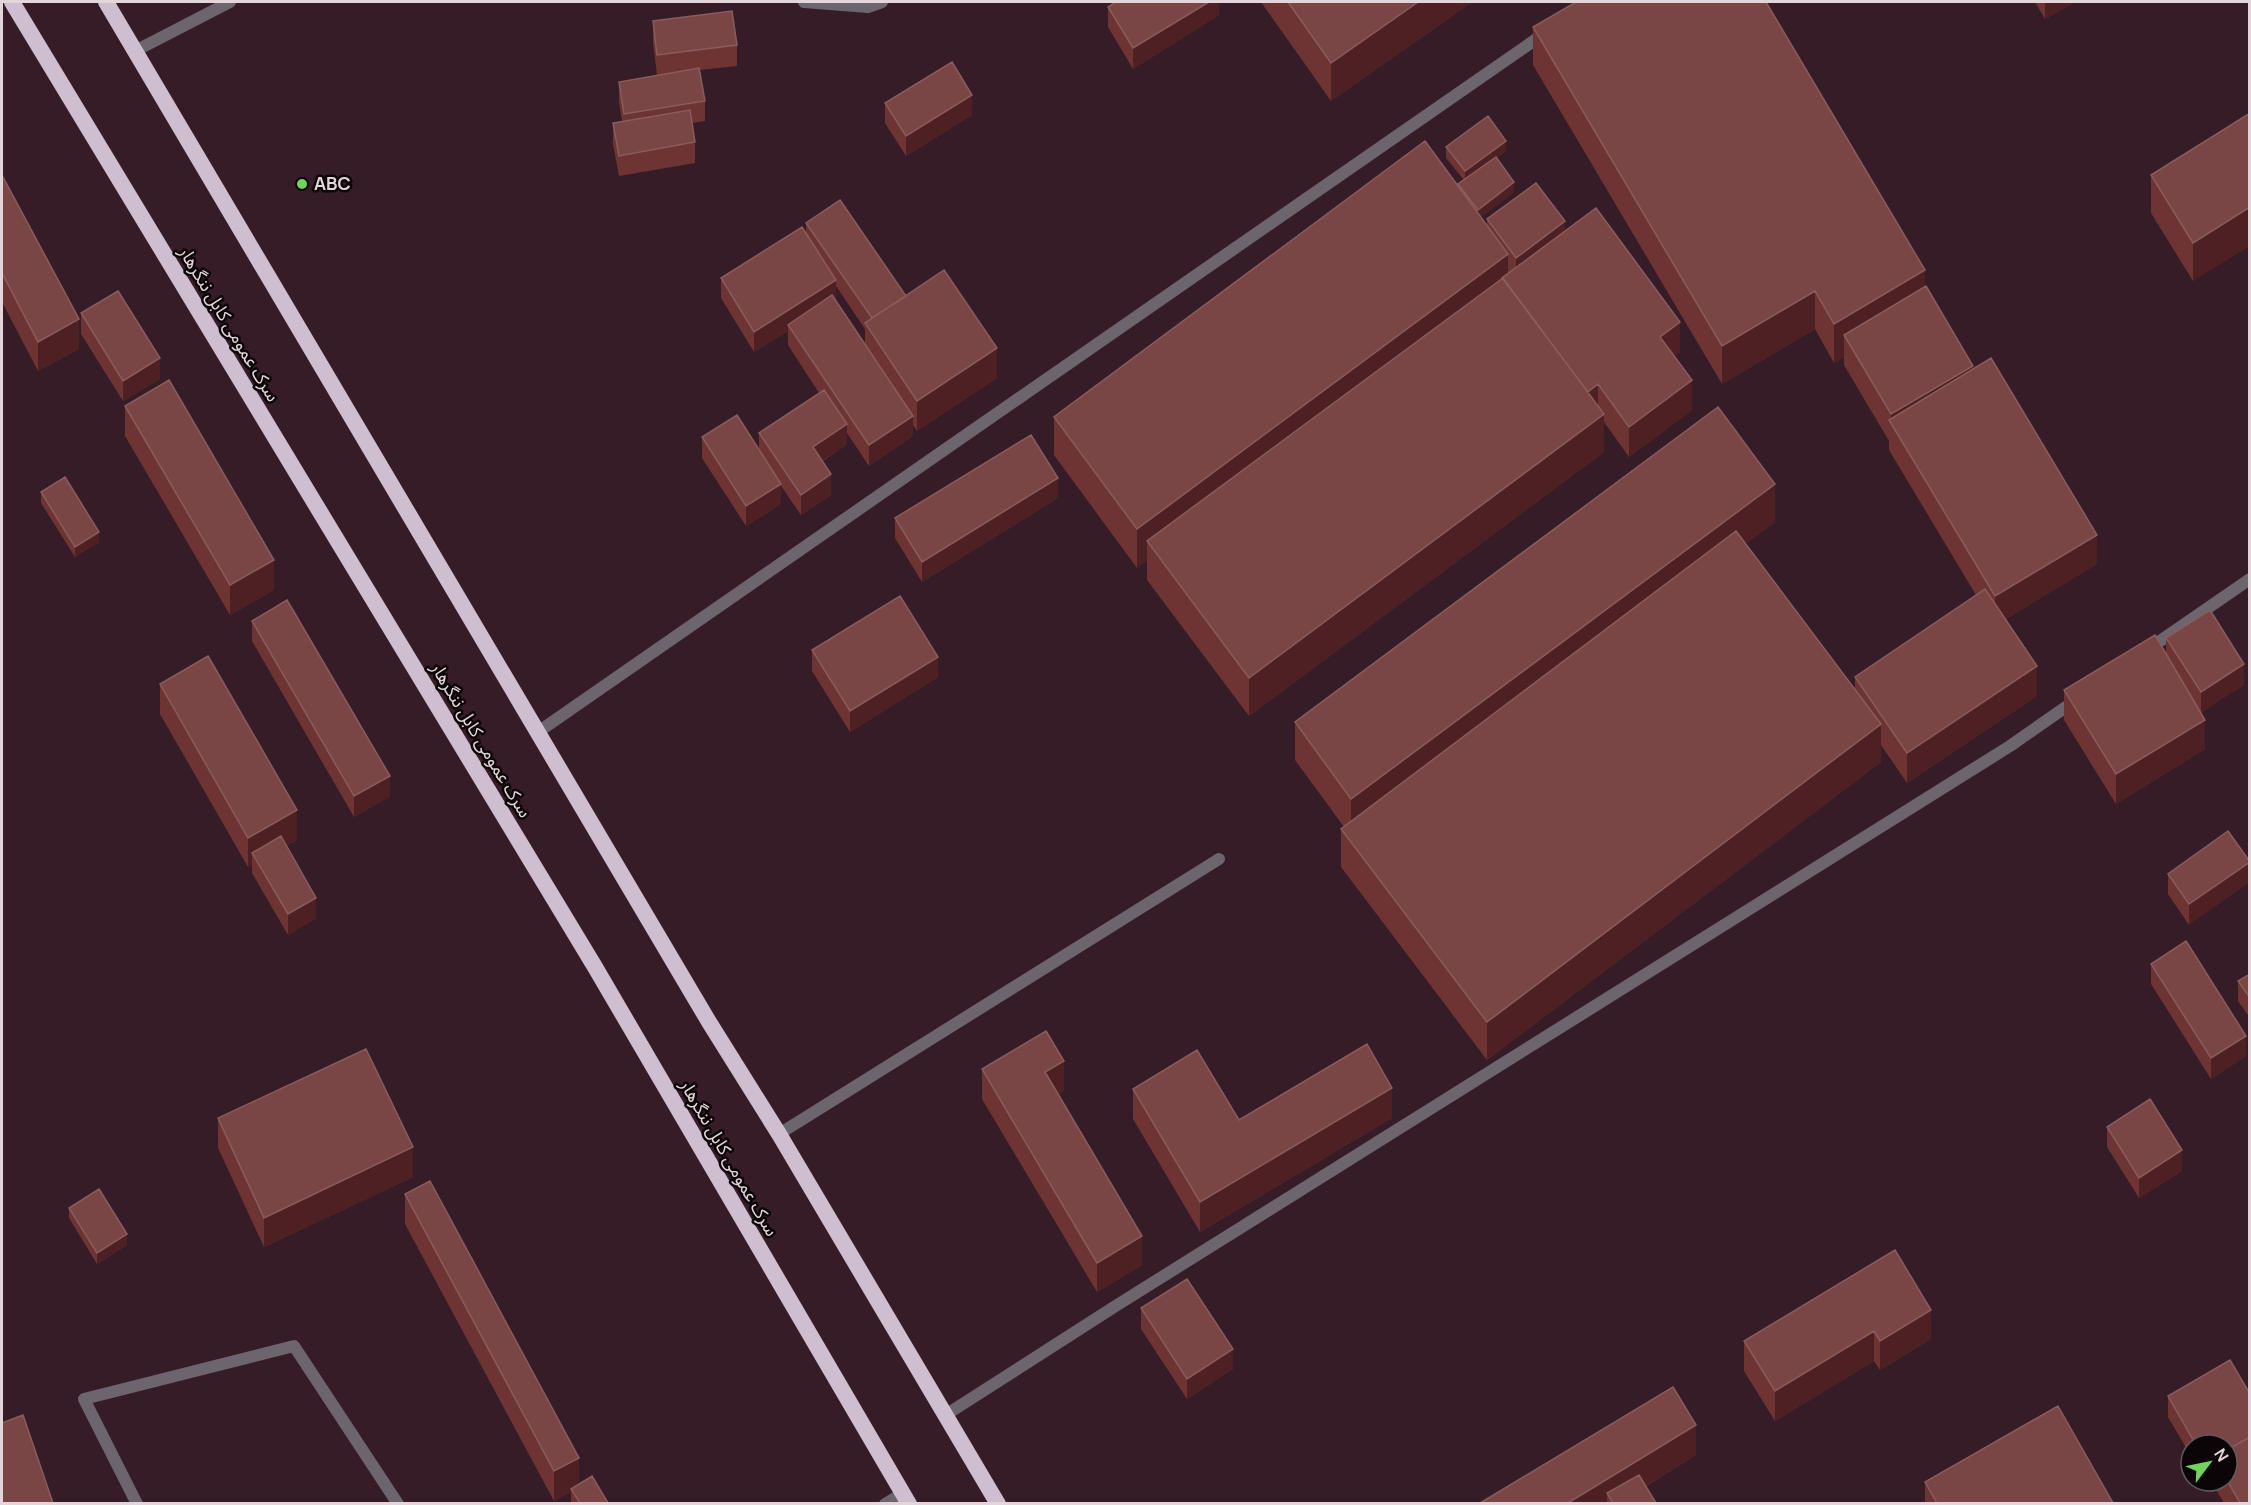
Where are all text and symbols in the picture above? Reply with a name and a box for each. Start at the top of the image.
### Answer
place label: ABC [314,171,351,195]
marker: ABC [295,177,309,191]
street label: سرک عمومی کابل ننگرهار [173,241,286,406]
street label: سرک عمومی کابل ننگرهار [425,657,538,822]
street label: سرک عمومی کابل ننگرهار [675,1074,785,1240]
north arrow [2179,1433,2239,1493]
text: N [2209,1444,2234,1466]

